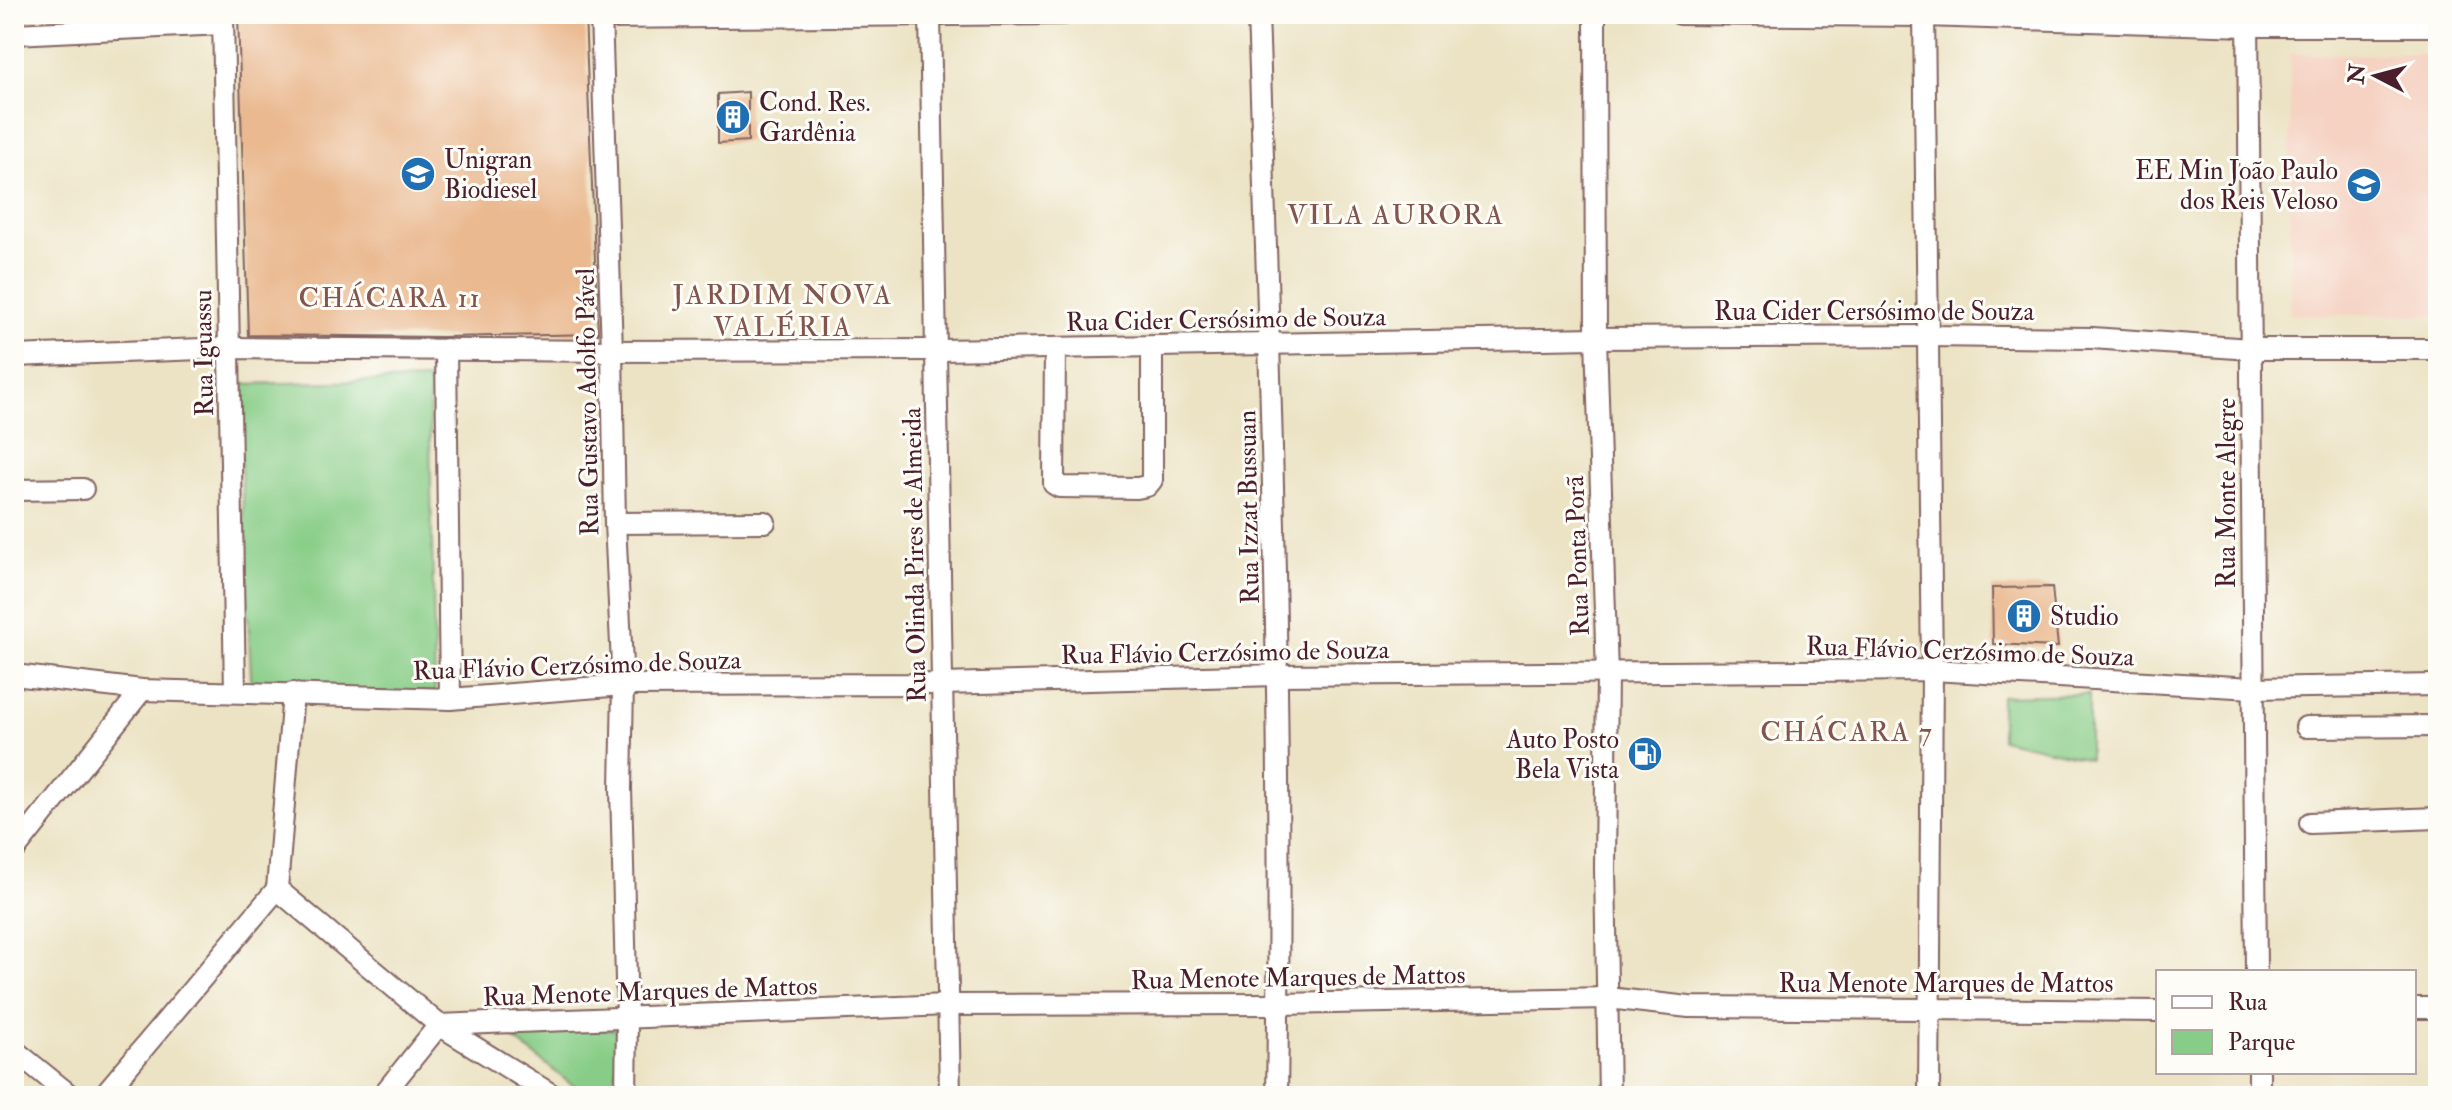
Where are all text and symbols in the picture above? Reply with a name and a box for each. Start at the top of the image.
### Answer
north arrow [2336,36,2416,116]
text: N [2342,62,2372,86]
place label: Cond. Res. Gardênia [759,87,870,149]
building icon: Cond. Res. Gardênia [714,98,752,136]
place label: Unigran Biodiesel [444,144,537,206]
school or university icon: Unigran Biodiesel [399,155,437,193]
place label: EE Min João Paulo dos Reis Veloso [2135,155,2338,217]
school or university icon: EE Min João Paulo dos Reis Veloso [2345,166,2383,204]
district label: VILA AURORA [1287,198,1505,233]
street label: Rua Gustavo Adolfo Pável [570,267,606,536]
district label: JARDIM NOVA VALÉRIA [672,278,893,345]
district label: CHÁCARA 11 [299,281,481,316]
street label: Rua Iguassu [187,289,221,417]
street label: Rua Cider Cersósimo de Souza [1714,296,2034,328]
street label: Rua Cider Cersósimo de Souza [1066,301,1387,339]
street label: Rua Monte Alegre [2211,398,2243,588]
street label: Rua Olinda Pires de Almeida [896,407,934,703]
street label: Rua Izzat Bussuan [1231,410,1267,604]
street label: Rua Ponta Porã [1559,475,1597,637]
building icon: Studio [2005,597,2043,635]
place label: Studio [2050,601,2118,633]
street label: Rua Flávio Cerzósimo de Souza [1805,630,2135,674]
street label: Rua Flávio Cerzósimo de Souza [1060,634,1390,672]
street label: Rua Flávio Cerzósimo de Souza [412,644,742,688]
district label: CHÁCARA 7 [1760,715,1934,750]
place label: Auto Posto Bela Vista [1505,724,1619,786]
fuel station icon: Auto Posto Bela Vista [1626,735,1664,773]
street label: Rua Menote Marques de Mattos [1130,959,1466,997]
street label: Rua Menote Marques de Mattos [1779,968,2114,1000]
street label: Rua Menote Marques de Mattos [482,970,818,1014]
legend [2156,970,2416,1074]
text: Rua [2228,987,2268,1018]
text: Parque [2228,1027,2295,1058]

